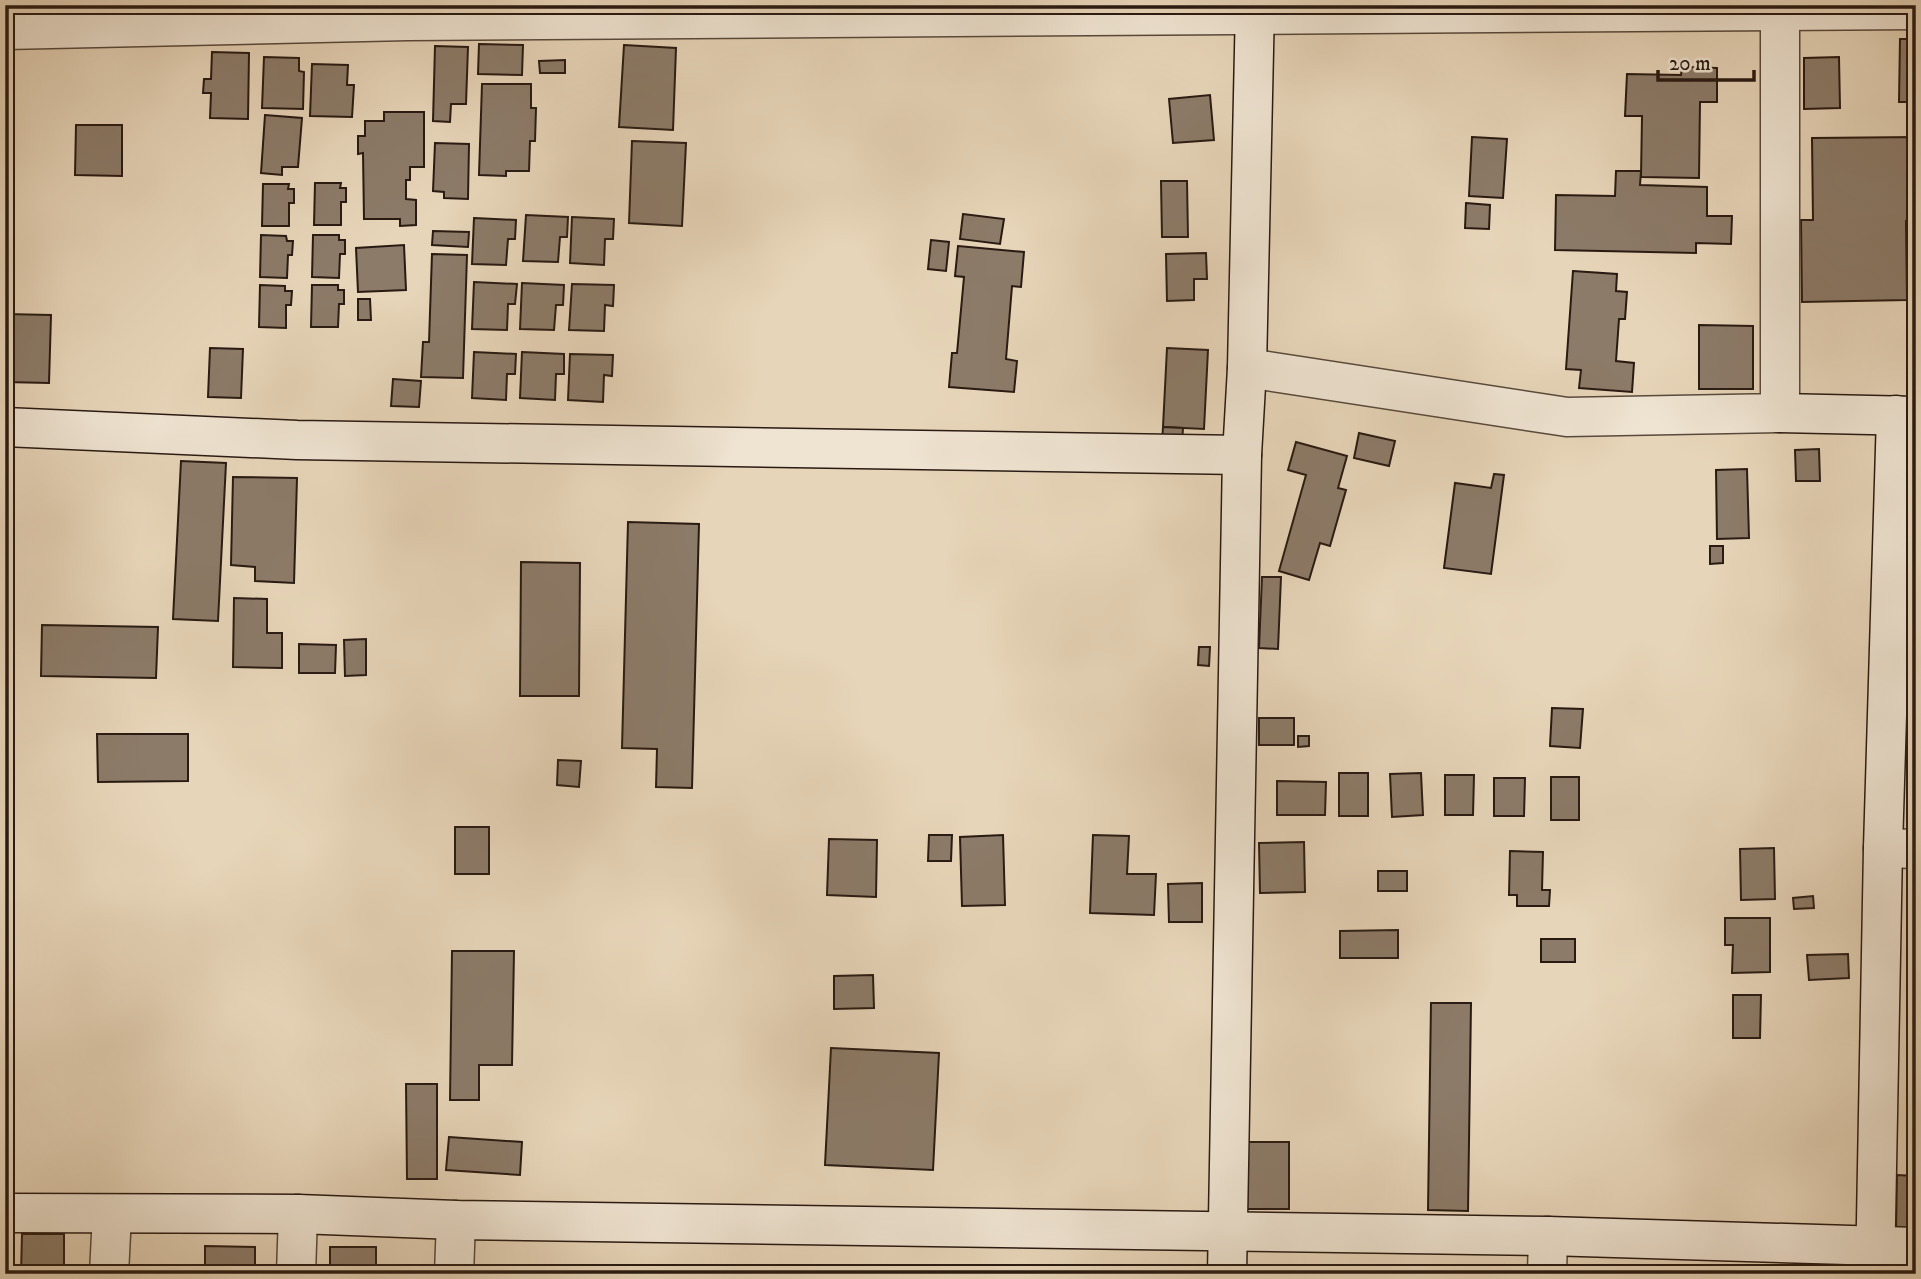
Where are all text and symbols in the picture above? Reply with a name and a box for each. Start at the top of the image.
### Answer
scale bar [1658,38,1755,82]
text: 20 m [1669,51,1711,77]

